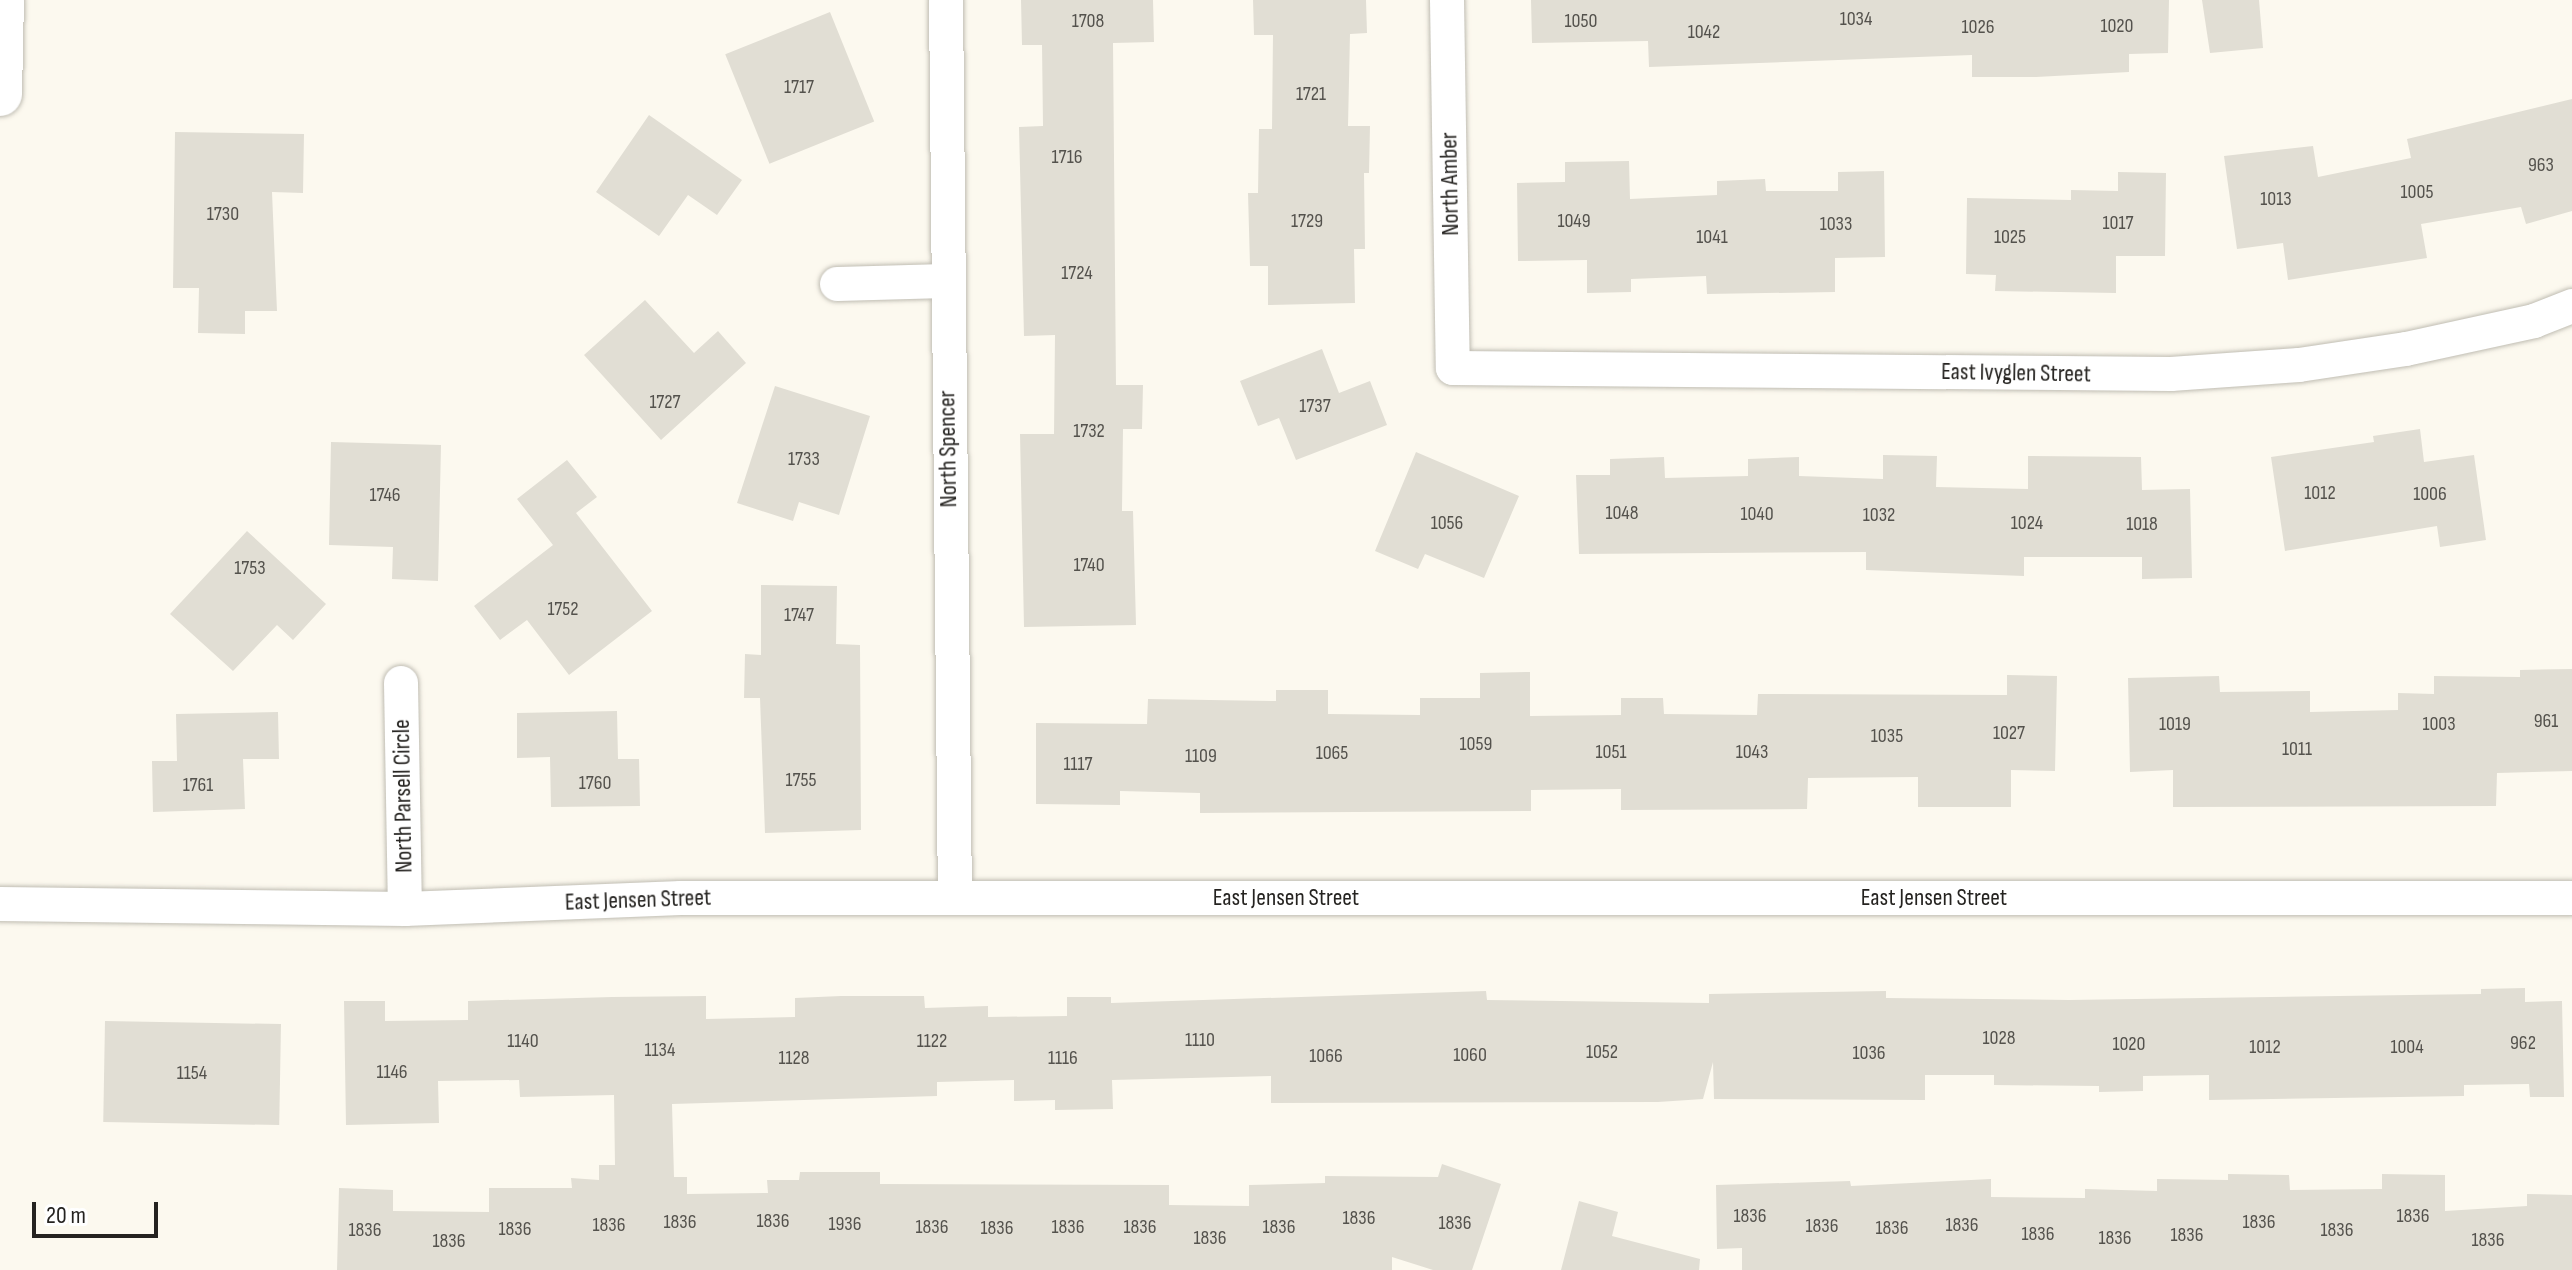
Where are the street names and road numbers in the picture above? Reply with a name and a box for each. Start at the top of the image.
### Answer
street label: North Amber [1435,132,1465,236]
street label: East Ivyglen Street [1941,357,2091,389]
street label: North Spencer [933,390,963,508]
street label: North Parsell Circle [387,719,419,873]
street label: East Jensen Street [564,883,712,917]
street label: East Jensen Street [1213,884,1359,912]
street label: East Jensen Street [1861,884,2007,912]

